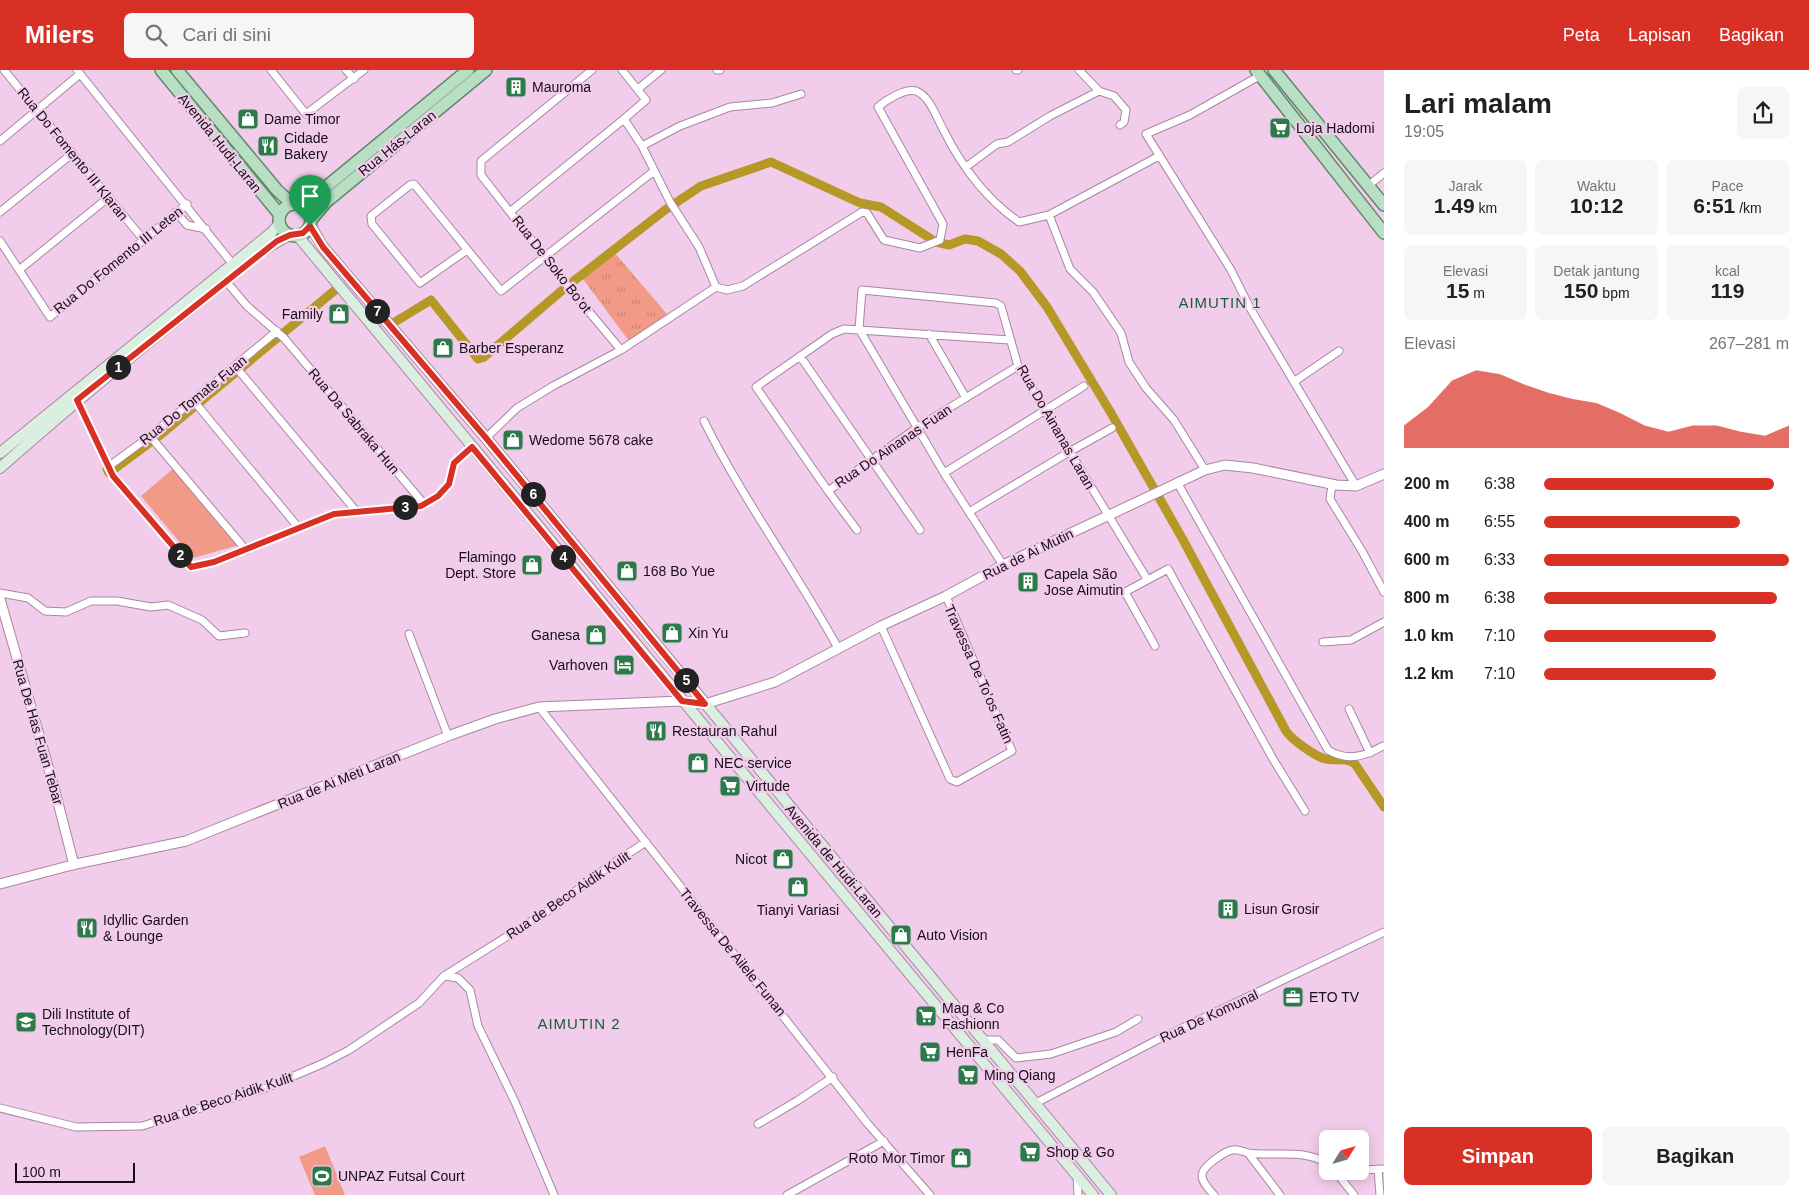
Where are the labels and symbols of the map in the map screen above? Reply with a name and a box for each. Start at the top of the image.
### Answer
building icon: Mauroma [504,75,528,99]
place label: Mauroma [532,79,591,95]
street label: Rua Do Fomento III Klaran [14,84,132,224]
street label: Avenida Hudi-Laran [175,90,265,196]
shop icon: Dame Timor [236,107,260,131]
street label: Rua Hás-Laran [355,107,439,179]
place label: Dame Timor [264,111,341,127]
supermarket icon: Loja Hadomi [1268,116,1292,140]
place label: Loja Hadomi [1296,120,1375,136]
place label: Cidade Bakery [284,130,329,162]
restaurant icon: Cidade Bakery [256,134,280,158]
pin [289,175,331,226]
street label: Rua Do Fomento III Leten [50,203,186,317]
street label: Rua De Soko Bo’ot [509,212,595,316]
district label: AIMUTIN 1 [1178,294,1262,311]
pin: 7 [364,298,390,324]
shop icon: Family [327,302,351,326]
place label: Family [282,306,323,322]
shop icon: Barber Esperanz [431,336,455,360]
place label: Barber Esperanz [459,340,564,356]
street label: Rua Do Tomate Fuan [136,352,250,448]
pin: 1 [106,354,130,380]
street label: Rua Do Ainanas Laran [1014,362,1098,492]
street label: Rua Da Sabraka Hun [305,365,403,477]
street label: Rua Do Ainanas Fuan [832,401,954,491]
shop icon: Wedome 5678 cake [501,428,525,452]
place label: Wedome 5678 cake [529,432,653,448]
pin: 6 [520,482,546,506]
pin: 3 [392,494,418,520]
street label: Rua de Ai Mutin [980,525,1076,583]
pin: 2 [168,542,192,568]
pin: 4 [550,544,576,570]
place label: Flamingo Dept. Store [445,549,516,581]
shop icon: Flamingo Dept. Store [520,553,544,577]
shop icon: 168 Bo Yue [615,559,639,583]
place label: 168 Bo Yue [643,563,715,579]
place label: Capela São Jose Aimutin [1044,566,1123,598]
building icon: Capela São Jose Aimutin [1016,570,1040,594]
street label: Travessa De To’os Fatin [941,602,1017,746]
shop icon: Xin Yu [660,621,684,645]
shop icon: Ganesa [584,623,608,647]
place label: Xin Yu [688,625,728,641]
place label: Ganesa [531,627,580,643]
hotel icon: Varhoven [612,653,636,677]
street label: Rua De Has Fuan Tebar [10,657,67,807]
place label: Varhoven [549,657,608,673]
pin: 5 [674,668,698,692]
restaurant icon: Restauran Rahul [644,719,668,743]
place label: Restauran Rahul [672,723,777,739]
street label: Rua de Ai Meti Laran [275,748,403,812]
shop icon: NEC service [686,751,710,775]
place label: NEC service [714,755,792,771]
supermarket icon: Virtude [718,774,742,798]
place label: Virtude [746,778,790,794]
street label: Avenida de Hudi-Laran [782,801,886,921]
shop icon: Nicot [771,847,795,871]
street label: Rua de Beco Aidik Kulit [503,848,633,942]
place label: Nicot [735,851,767,867]
shop icon: Tianyi Variasi [786,875,810,899]
street label: Travessa De Ailele Funan [677,885,789,1019]
building icon: Lisun Grosir [1216,897,1240,921]
place label: Lisun Grosir [1244,901,1320,917]
place label: Tianyi Variasi [757,902,839,918]
place label: Idyllic Garden & Lounge [103,912,189,944]
restaurant icon: Idyllic Garden & Lounge [75,916,99,940]
shop icon: Auto Vision [889,923,913,947]
place label: Auto Vision [917,927,988,943]
office icon: ETO TV [1281,985,1305,1009]
street label: Rua De Komunal [1157,986,1261,1046]
place label: ETO TV [1309,989,1360,1005]
place label: Mag & Co Fashionn [942,1000,1004,1032]
supermarket icon: Mag & Co Fashionn [914,1004,938,1028]
place label: Dili Institute of Technology(DIT) [42,1006,145,1038]
school or university icon: Dili Institute of Technology(DIT) [14,1010,38,1034]
district label: AIMUTIN 2 [537,1015,621,1032]
supermarket icon: HenFa [918,1040,942,1064]
place label: HenFa [946,1044,988,1060]
supermarket icon: Ming Qiang [956,1063,980,1087]
place label: Ming Qiang [984,1067,1056,1083]
street label: Rua de Beco Aidik Kulit [151,1069,295,1129]
north arrow [1319,1130,1369,1180]
supermarket icon: Shop & Go [1018,1140,1042,1164]
place label: Shop & Go [1046,1144,1115,1160]
shop icon: Roto Mor Timor [949,1146,973,1170]
place label: Roto Mor Timor [849,1150,945,1166]
scale bar [15,1160,135,1183]
sports icon: UNPAZ Futsal Court [310,1164,334,1188]
place label: UNPAZ Futsal Court [338,1168,465,1184]

